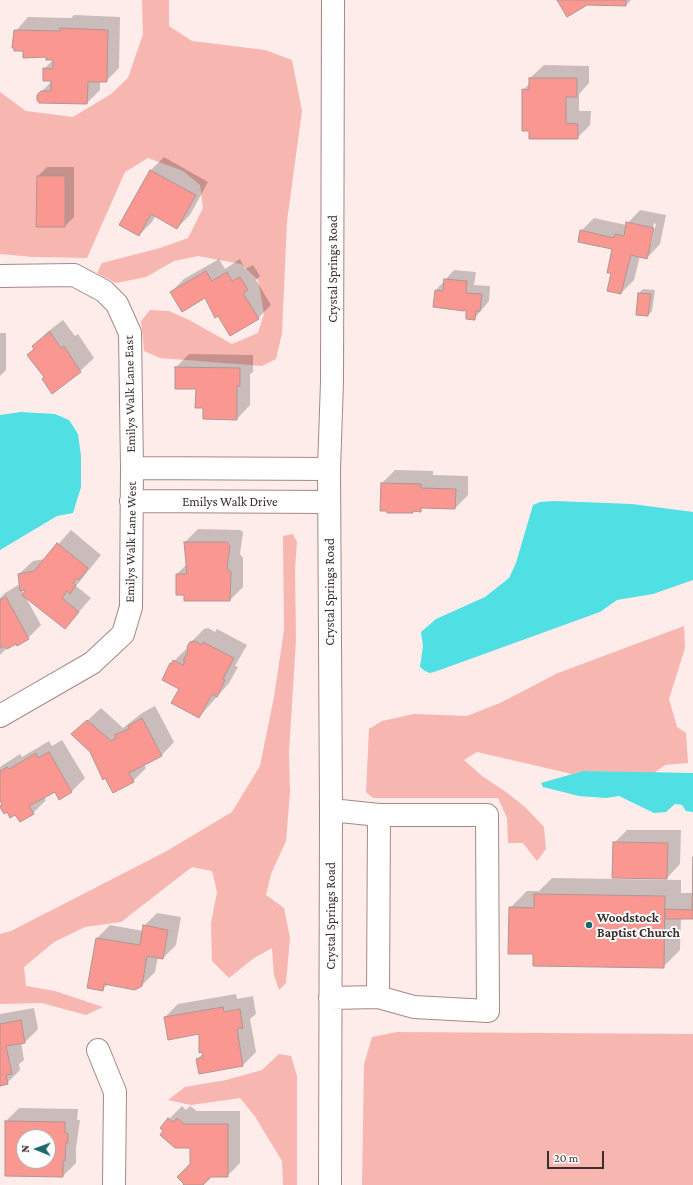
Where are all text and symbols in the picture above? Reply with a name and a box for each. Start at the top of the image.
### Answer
street label: Crystal Springs Road [325,215,341,323]
street label: Emilys Walk Lane East [121,335,139,453]
street label: Emilys Walk Lane West [122,481,140,603]
street label: Emilys Walk Drive [182,494,278,510]
street label: Crystal Springs Road [322,538,338,646]
street label: Crystal Springs Road [323,862,339,970]
place label: Woodstock Baptist Church [597,910,680,941]
marker: Woodstock Baptist Church [584,920,594,930]
north arrow [16,1129,56,1169]
scale bar [549,1143,606,1169]
text: N [19,1145,31,1153]
text: 20 m [554,1151,578,1165]

